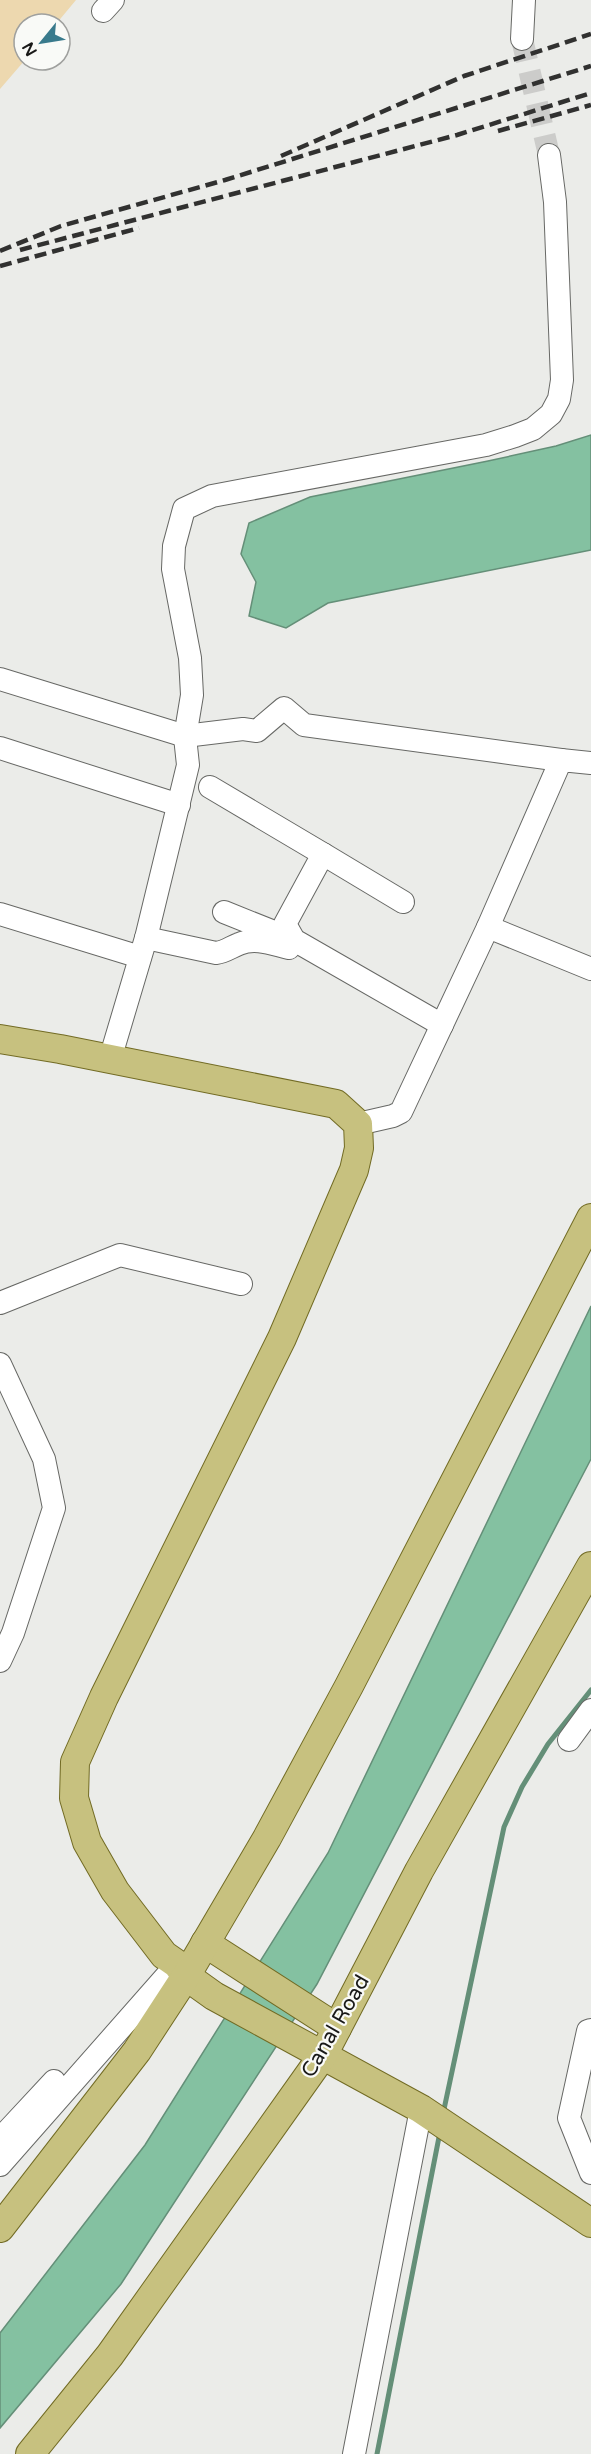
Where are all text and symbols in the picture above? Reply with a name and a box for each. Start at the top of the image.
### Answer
north arrow [12,12,72,72]
text: N [18,38,42,60]
street label: Canal Road [296,1970,375,2082]

